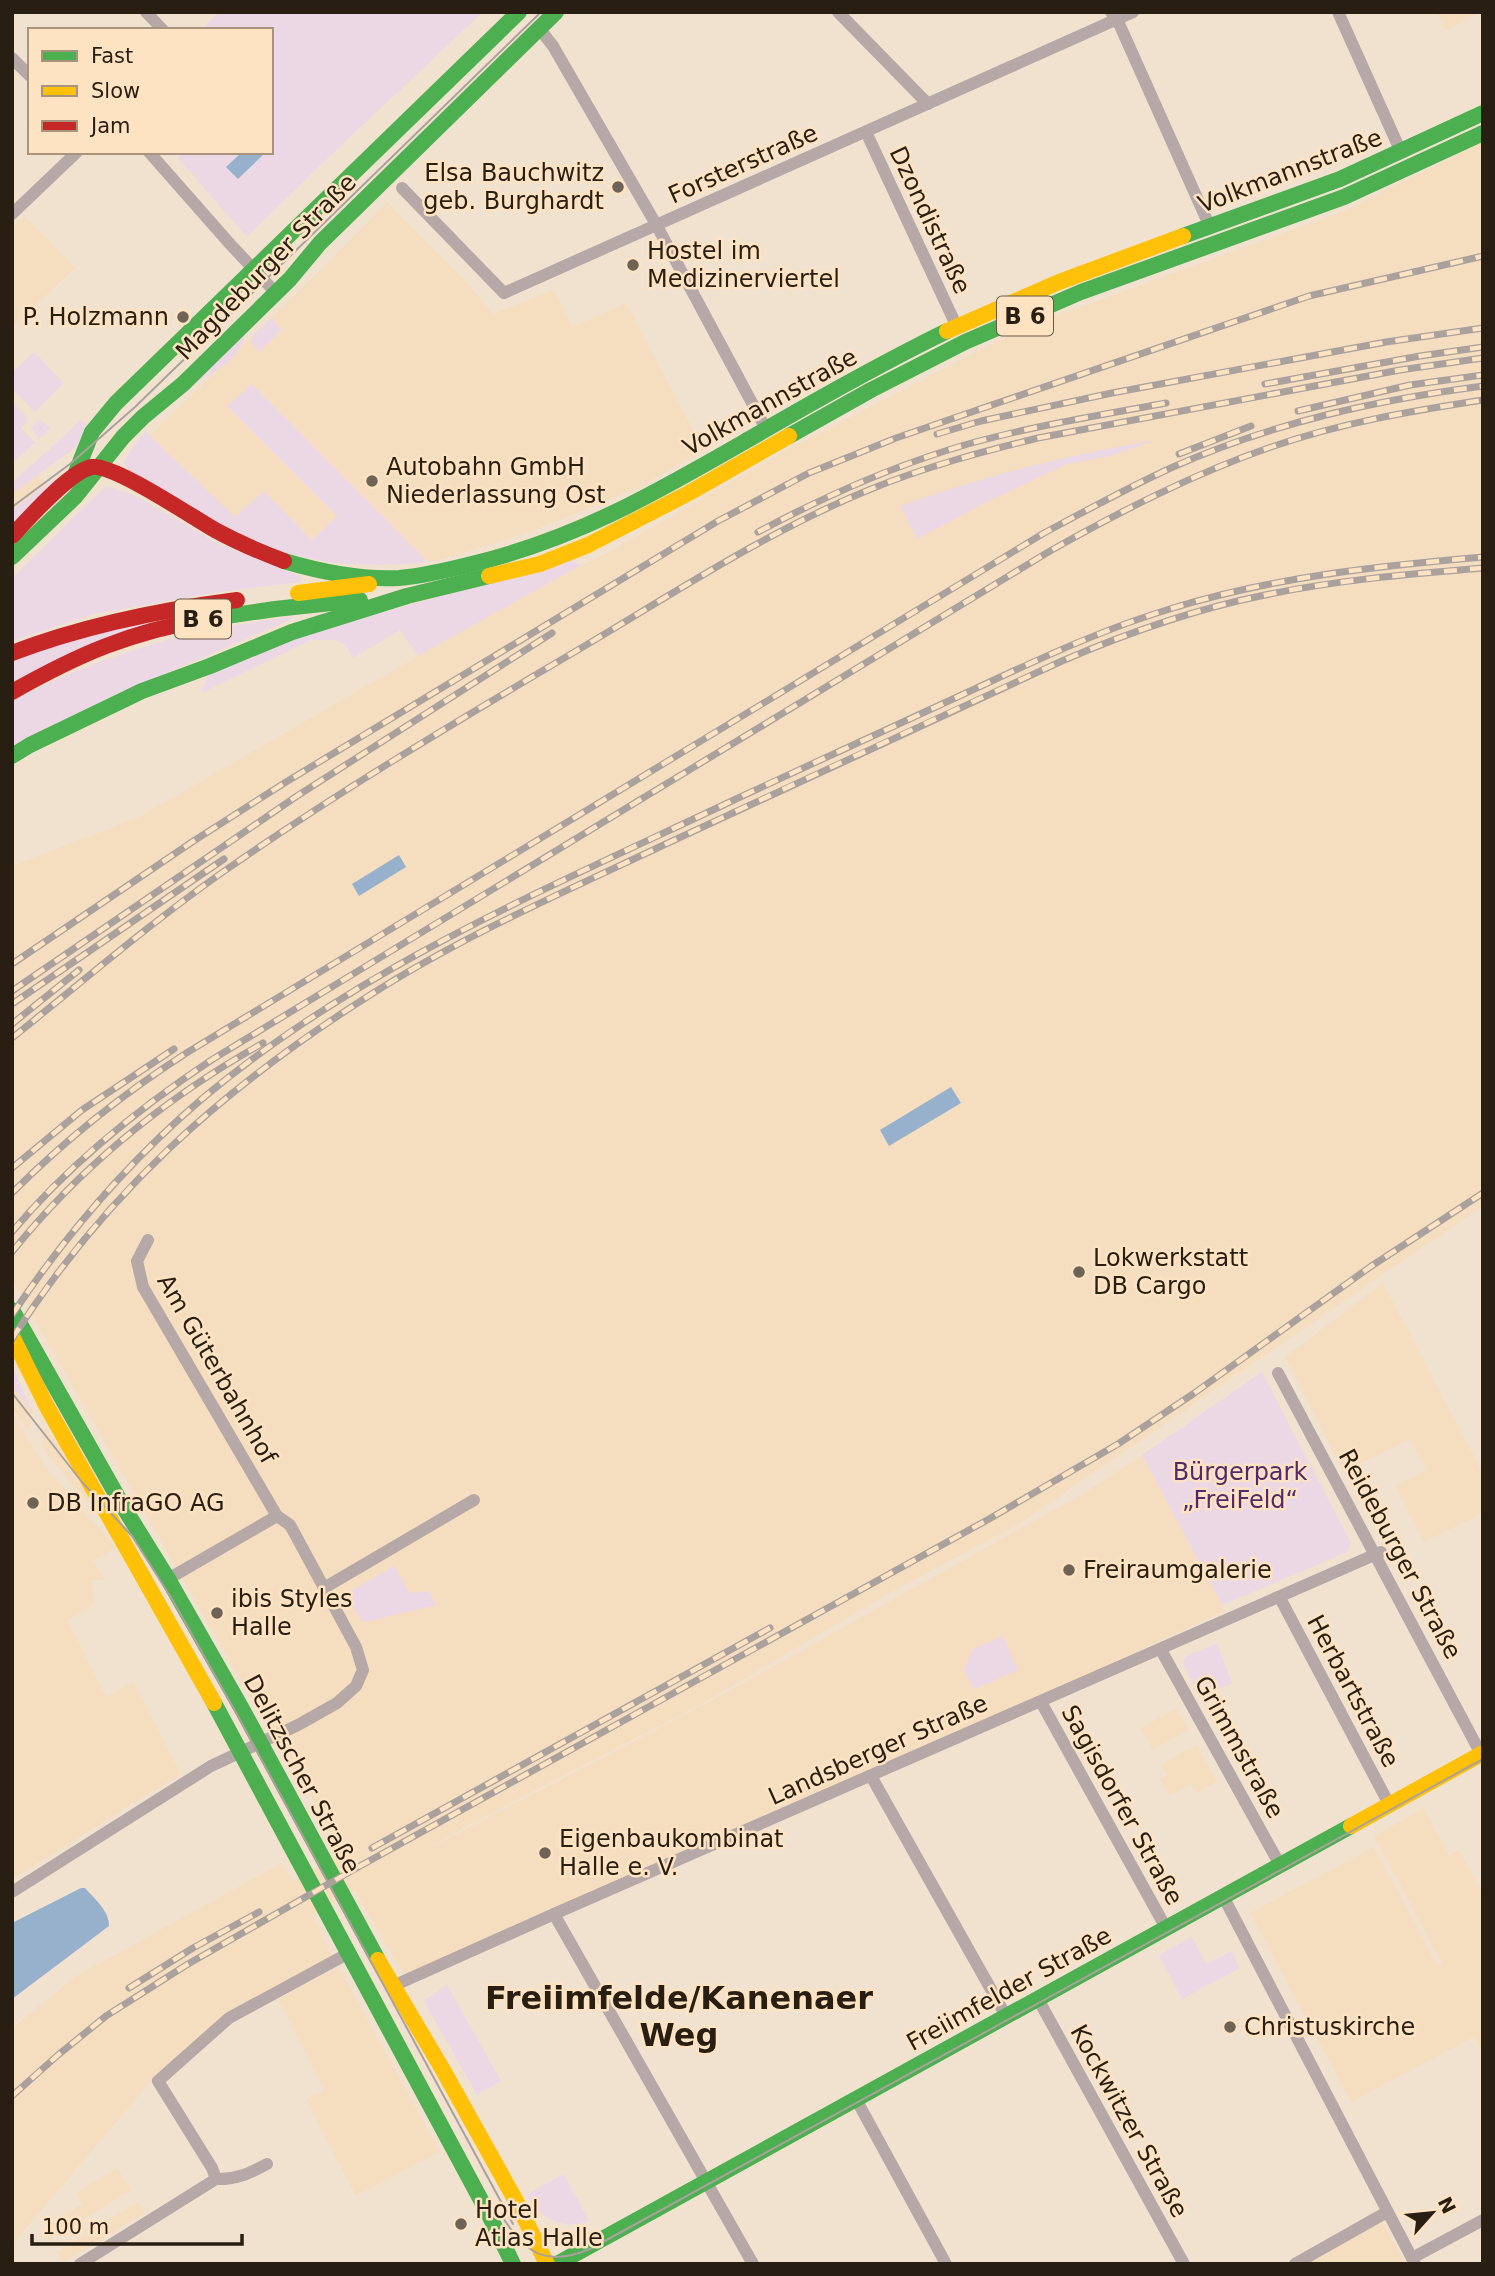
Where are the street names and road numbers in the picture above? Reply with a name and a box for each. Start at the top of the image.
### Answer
street label: Forsterstraße [664,119,822,209]
street label: Volkmannstraße [1194,123,1386,219]
street label: Dzondistraße [884,142,976,298]
street label: Magdeburger Straße [170,168,362,366]
road number: B 6 [997,296,1053,336]
street label: Volkmannstraße [678,343,862,461]
road number: B 6 [175,600,231,638]
street label: Am Güterbahnhof [151,1269,283,1469]
street label: Reideburger Straße [1333,1444,1467,1664]
street label: Herbartstraße [1301,1610,1405,1772]
street label: Delitzscher Straße [238,1670,366,1878]
street label: Grimmstraße [1188,1671,1290,1823]
street label: Landsberger Straße [764,1689,992,1811]
street label: Sagisdorfer Straße [1055,1700,1189,1910]
street label: Freiimfelder Straße [902,1921,1116,2057]
street label: Kockwitzer Straße [1064,2020,1194,2222]

